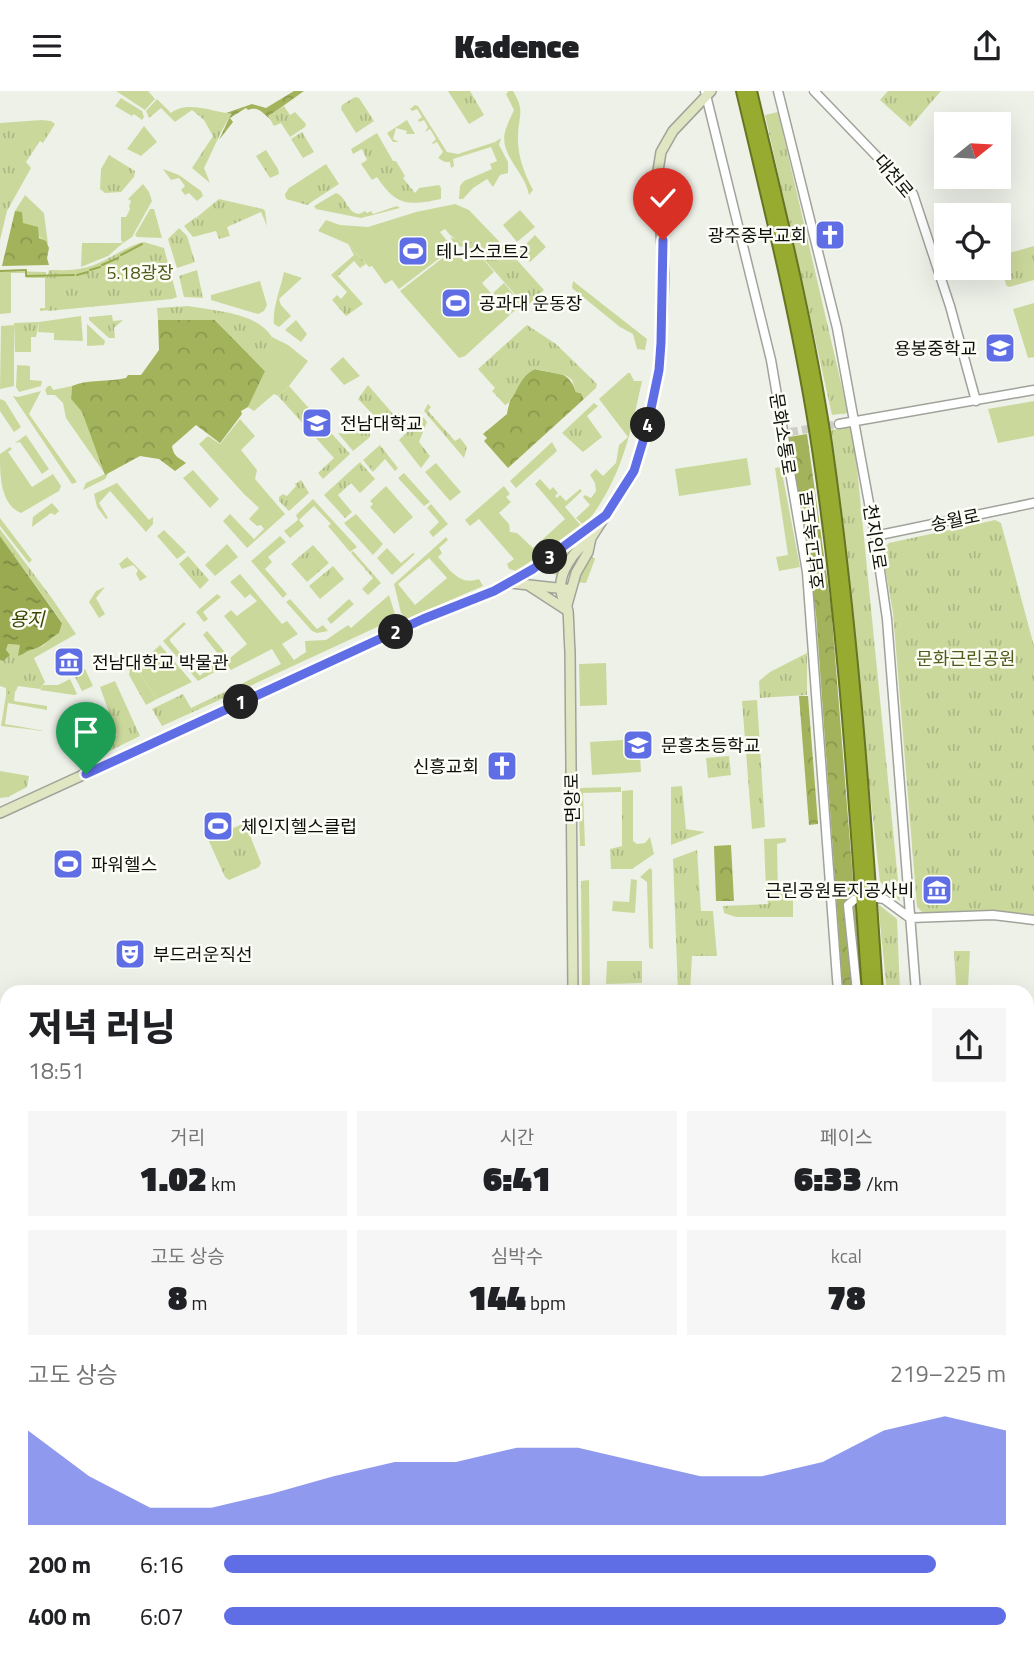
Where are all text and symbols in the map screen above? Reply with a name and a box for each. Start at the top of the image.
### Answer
text: Kadence [455,22,579,70]
icon: menu [28,27,66,65]
icon: share [968,27,1006,65]
north arrow [934,112,1012,189]
map controls [934,112,1011,280]
street label: 대천로 [868,148,920,204]
pin [633,168,693,240]
icon: check [644,179,682,217]
button: locate [934,203,1011,280]
church icon: 광주중부교회 [813,218,847,252]
place label: 광주중부교회 [708,222,807,249]
sports icon: 테니스코트2 [396,234,430,268]
place label: 테니스코트2 [436,238,529,265]
park label: 5.18광장 [106,259,174,286]
sports icon: 공과대 운동장 [439,286,473,320]
place label: 공과대 운동장 [479,290,582,317]
school or university icon: 용봉중학교 [983,331,1017,365]
place label: 용봉중학교 [894,335,977,362]
street label: 문화소통로 [763,391,803,477]
school or university icon: 전남대학교 [300,406,334,440]
pin: 4 [630,407,666,443]
place label: 전남대학교 [340,410,423,437]
text: 4 [642,410,653,439]
street label: 호남고속도로 [793,489,831,591]
street label: 천지인로 [856,502,894,572]
street label: 송월로 [928,502,982,538]
pin: 3 [532,539,568,575]
text: 3 [544,542,555,571]
water label: 용지 [10,604,46,633]
pin: 2 [378,615,414,649]
text: 2 [390,617,401,646]
museum icon: 전남대학교 박물관 [52,645,86,679]
park label: 문화근린공원 [916,645,1016,672]
place label: 전남대학교 박물관 [92,649,229,676]
pin: 1 [224,685,258,719]
text: 1 [235,687,246,716]
pin [56,702,116,774]
icon: arrive [67,713,105,751]
school or university icon: 문흥초등학교 [621,728,655,762]
place label: 문흥초등학교 [661,732,760,759]
church icon: 신흥교회 [485,749,519,783]
place label: 신흥교회 [413,753,479,780]
street label: 면앙로 [558,773,586,823]
sports icon: 체인지헬스클럽 [201,809,235,843]
place label: 체인지헬스클럽 [241,813,357,840]
sports icon: 파워헬스 [51,847,85,881]
place label: 파워헬스 [91,851,157,878]
museum icon: 근린공원토지공사비 [920,873,954,907]
place label: 근린공원토지공사비 [765,877,914,904]
theatre icon: 부드러운직선 [113,937,147,971]
place label: 부드러운직선 [153,941,252,968]
text: 저녁 러닝 [28,998,176,1056]
button: share [932,1008,1006,1082]
text: 18:51 [28,1053,85,1088]
text: 거리 [170,1122,205,1151]
text: 시간 [500,1122,534,1151]
text: 페이스 [820,1122,873,1151]
text: 1.02 [139,1151,207,1205]
text: 6:41 [483,1151,551,1205]
text: 6:33 [794,1151,862,1205]
text: km [207,1169,236,1198]
text: /km [862,1169,899,1198]
text: 고도 상승 [151,1241,225,1270]
text: 심박수 [491,1241,543,1270]
text: kcal [831,1241,862,1270]
text: 8 [168,1270,187,1324]
text: 144 [468,1270,526,1324]
text: 78 [827,1270,866,1324]
text: m [187,1288,207,1317]
text: bpm [526,1288,566,1317]
text: 219–225 m [890,1356,1006,1391]
text: 고도 상승 [28,1357,118,1392]
text: 200 m [28,1547,91,1582]
text: 6:16 [140,1547,184,1582]
text: 400 m [28,1599,91,1634]
text: 6:07 [140,1599,184,1634]

